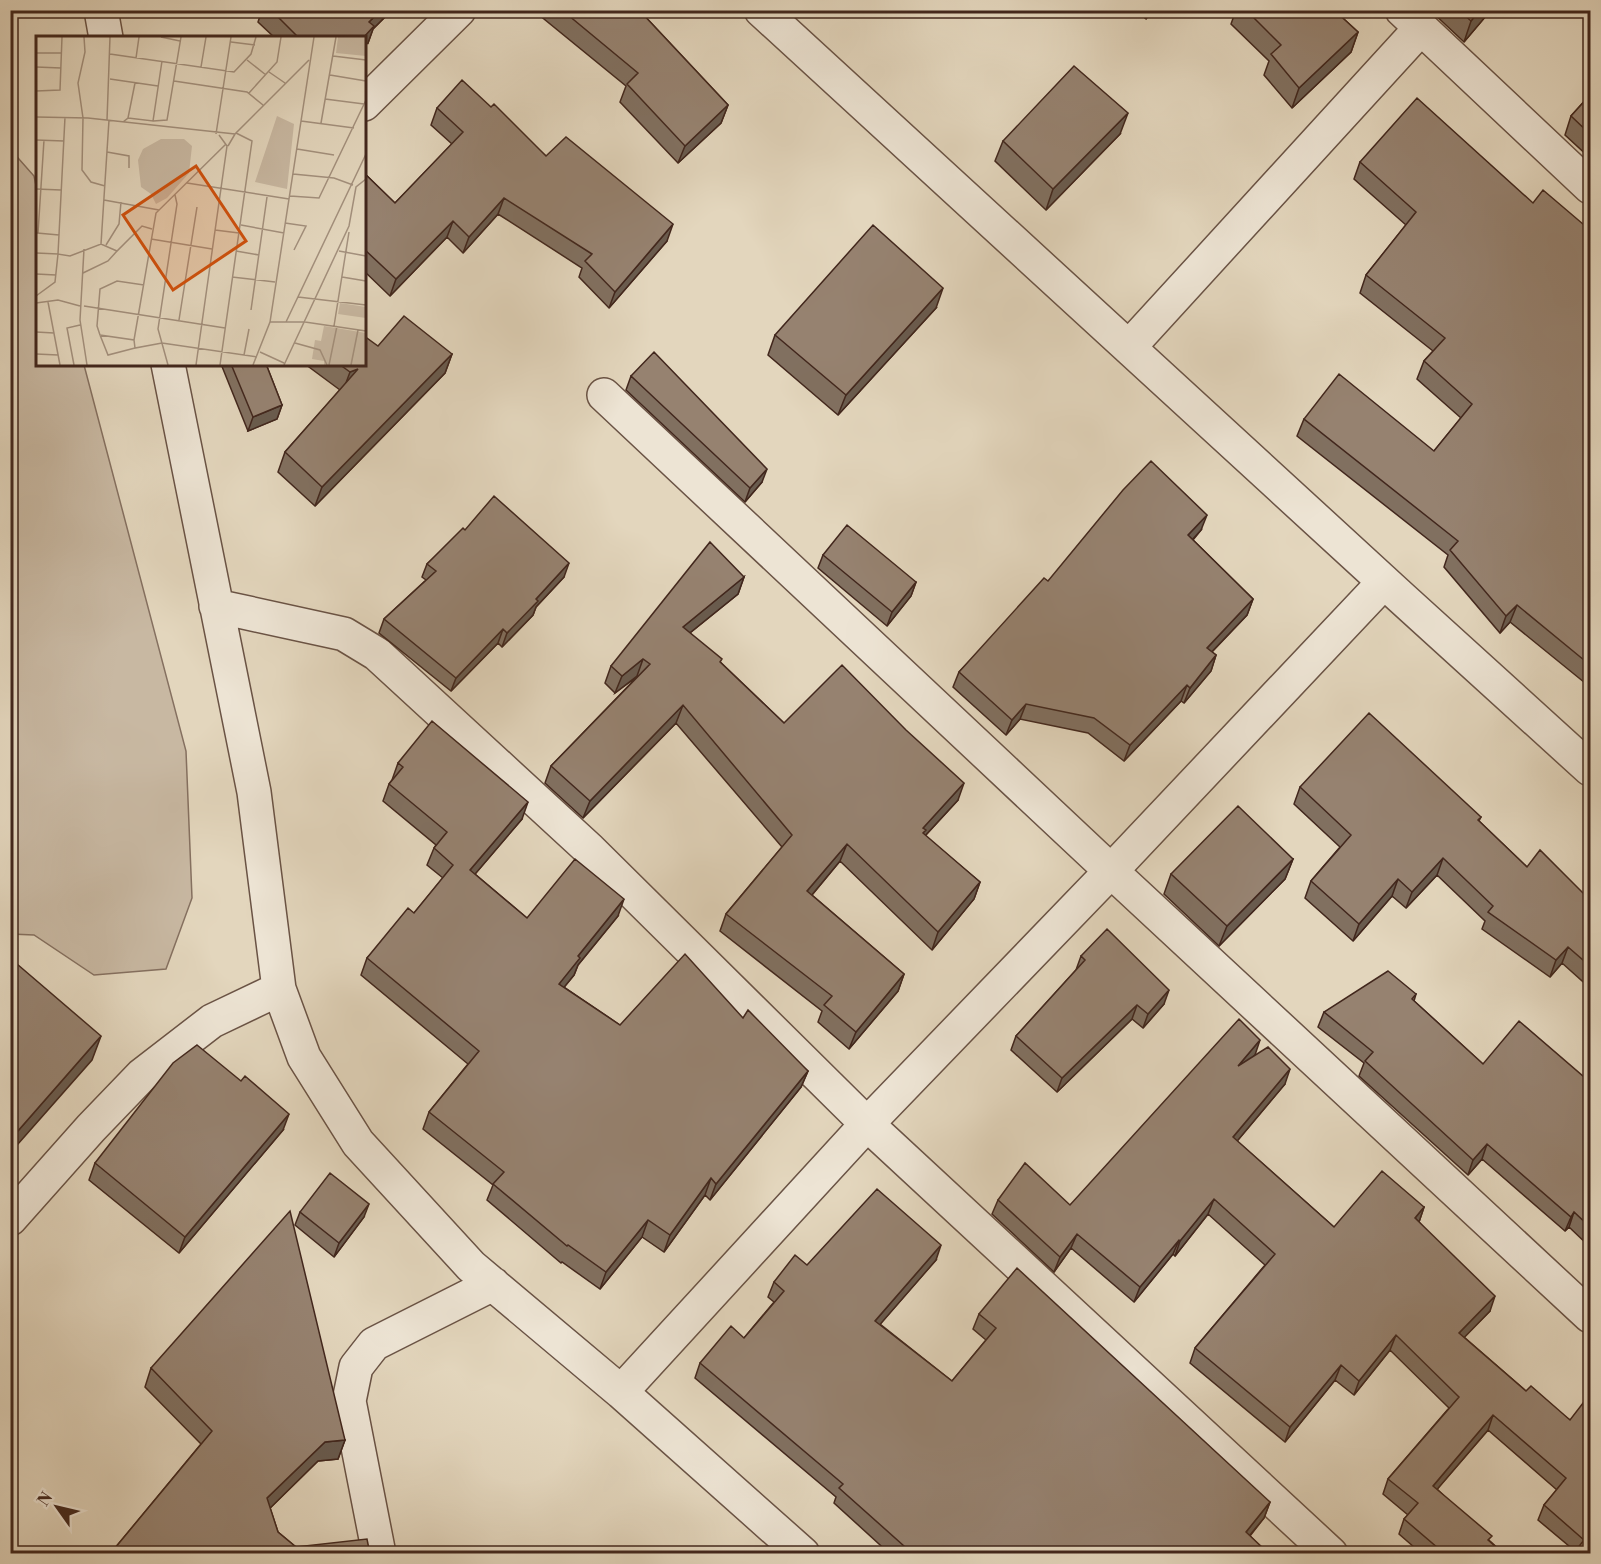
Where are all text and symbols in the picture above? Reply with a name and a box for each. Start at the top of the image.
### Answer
inset map [36,36,366,366]
north arrow [27,1477,87,1537]
text: N [34,1488,57,1510]

